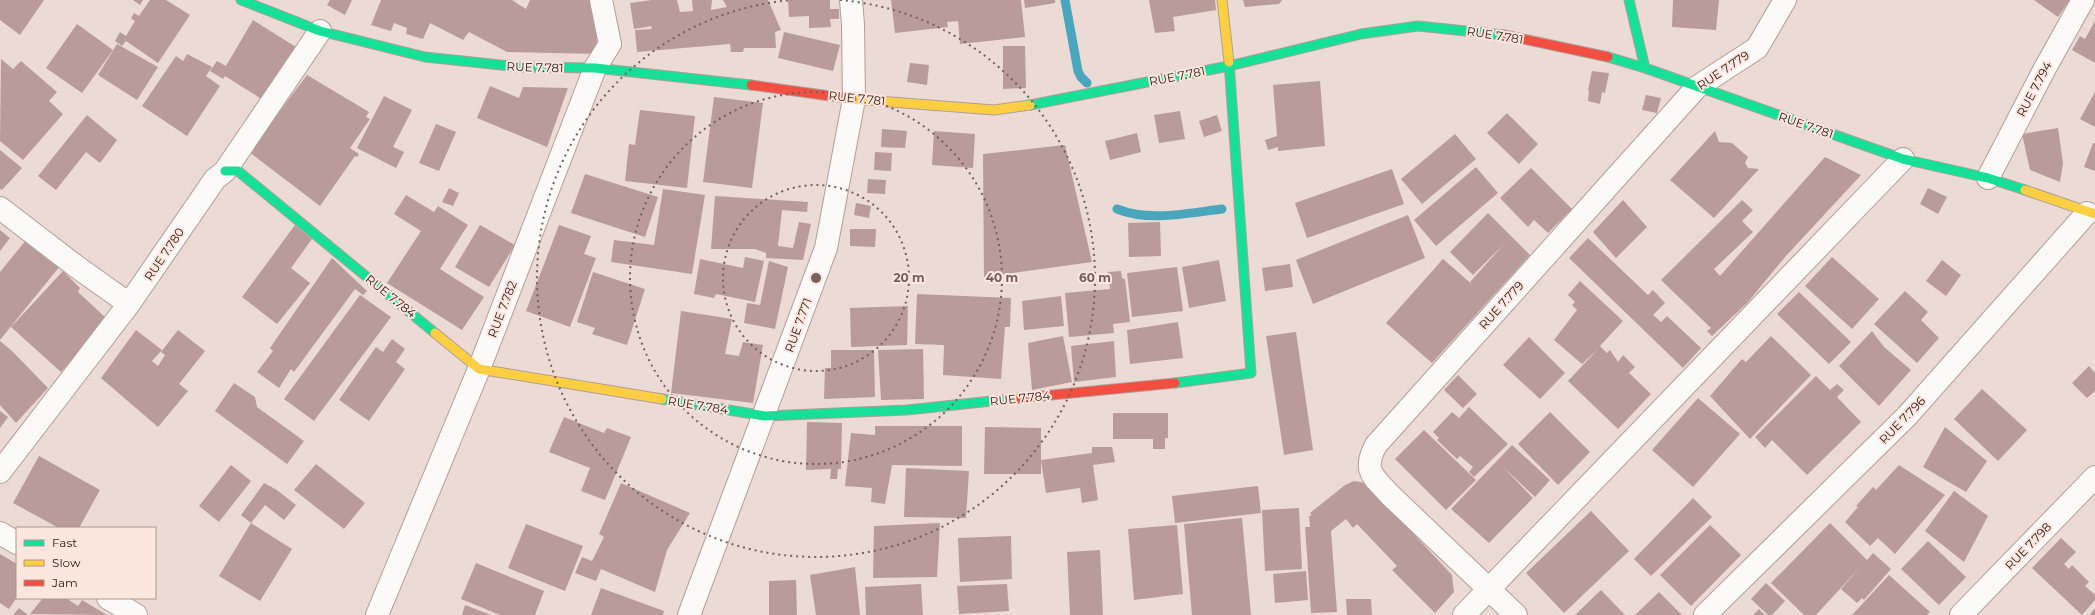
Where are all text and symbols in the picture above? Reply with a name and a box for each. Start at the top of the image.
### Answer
street label: RUE 7.781 [1466,23,1524,47]
street label: RUE 7.779 [1694,47,1752,93]
street label: RUE 7.781 [506,59,564,75]
street label: RUE 7.794 [2013,59,2055,119]
street label: RUE 7.781 [1148,63,1206,89]
street label: RUE 7.781 [828,88,886,108]
street label: RUE 7.781 [1777,109,1835,141]
street label: RUE 7.780 [141,225,187,283]
text: 20 m [893,270,925,285]
text: 40 m [986,270,1018,285]
text: 60 m [1079,270,1111,285]
street label: RUE 7.784 [363,271,419,321]
centre of rings [809,271,823,285]
street label: RUE 7.782 [484,278,520,339]
street label: RUE 7.779 [1475,278,1527,332]
street label: RUE 7.771 [781,296,815,354]
street label: RUE 7.784 [989,387,1051,409]
street label: RUE 7.784 [667,393,729,417]
street label: RUE 7.796 [1876,393,1928,447]
street label: RUE 7.798 [2002,519,2055,573]
legend [16,527,156,599]
text: Fast [52,535,77,550]
text: Slow [52,555,81,570]
text: Jam [51,575,78,590]

